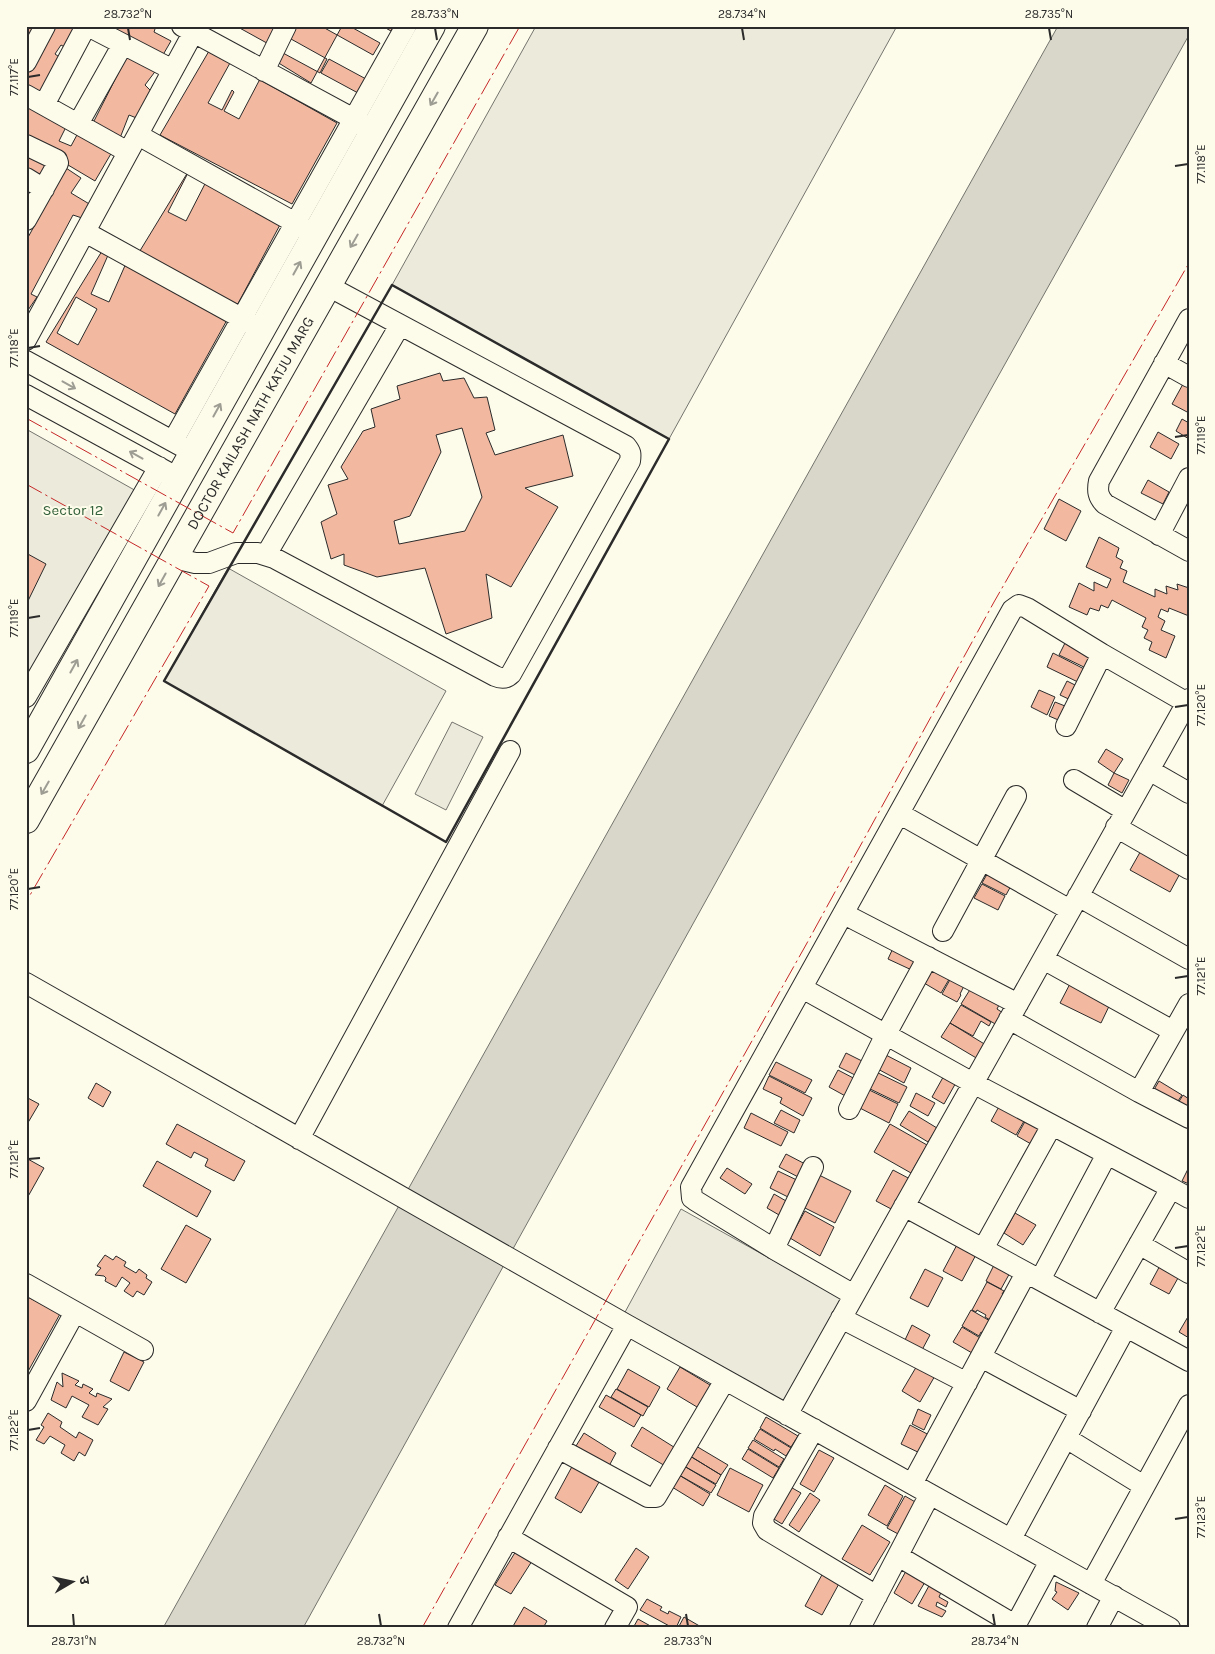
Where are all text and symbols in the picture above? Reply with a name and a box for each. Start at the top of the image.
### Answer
text: 28.732°N [104,7,152,21]
text: 28.733°N [411,7,459,21]
text: 28.734°N [718,7,766,21]
text: 28.735°N [1025,7,1073,21]
text: 77.117°E [7,58,21,96]
one-way arrow [428,91,438,106]
text: 77.118°E [1194,144,1208,184]
one-way arrow [348,233,358,247]
one-way arrow [292,261,302,276]
street label: DOCTOR KAILASH NATH KATJU MARG [183,313,318,533]
text: 77.118°E [7,328,21,368]
one-way arrow [61,380,76,390]
one-way arrow [213,403,223,418]
text: 77.119°E [1194,415,1208,455]
one-way arrow [129,450,144,460]
park label: Sector 12 [43,501,103,519]
one-way arrow [157,502,167,517]
one-way arrow [156,572,166,587]
text: 77.119°E [7,598,21,638]
one-way arrow [69,659,79,674]
text: 77.120°E [1194,684,1208,726]
one-way arrow [77,714,87,728]
one-way arrow [39,781,49,795]
text: 77.120°E [7,868,21,910]
text: 77.121°E [1194,956,1208,996]
text: 77.121°E [7,1139,21,1179]
text: 77.122°E [1194,1225,1208,1267]
text: 77.122°E [7,1409,21,1451]
text: 77.123°E [1194,1496,1208,1538]
north arrow [48,1556,98,1606]
text: उ [75,1575,94,1586]
text: 28.731°N [51,1634,97,1648]
text: 28.732°N [357,1634,405,1648]
text: 28.733°N [664,1634,712,1648]
text: 28.734°N [971,1634,1019,1648]

